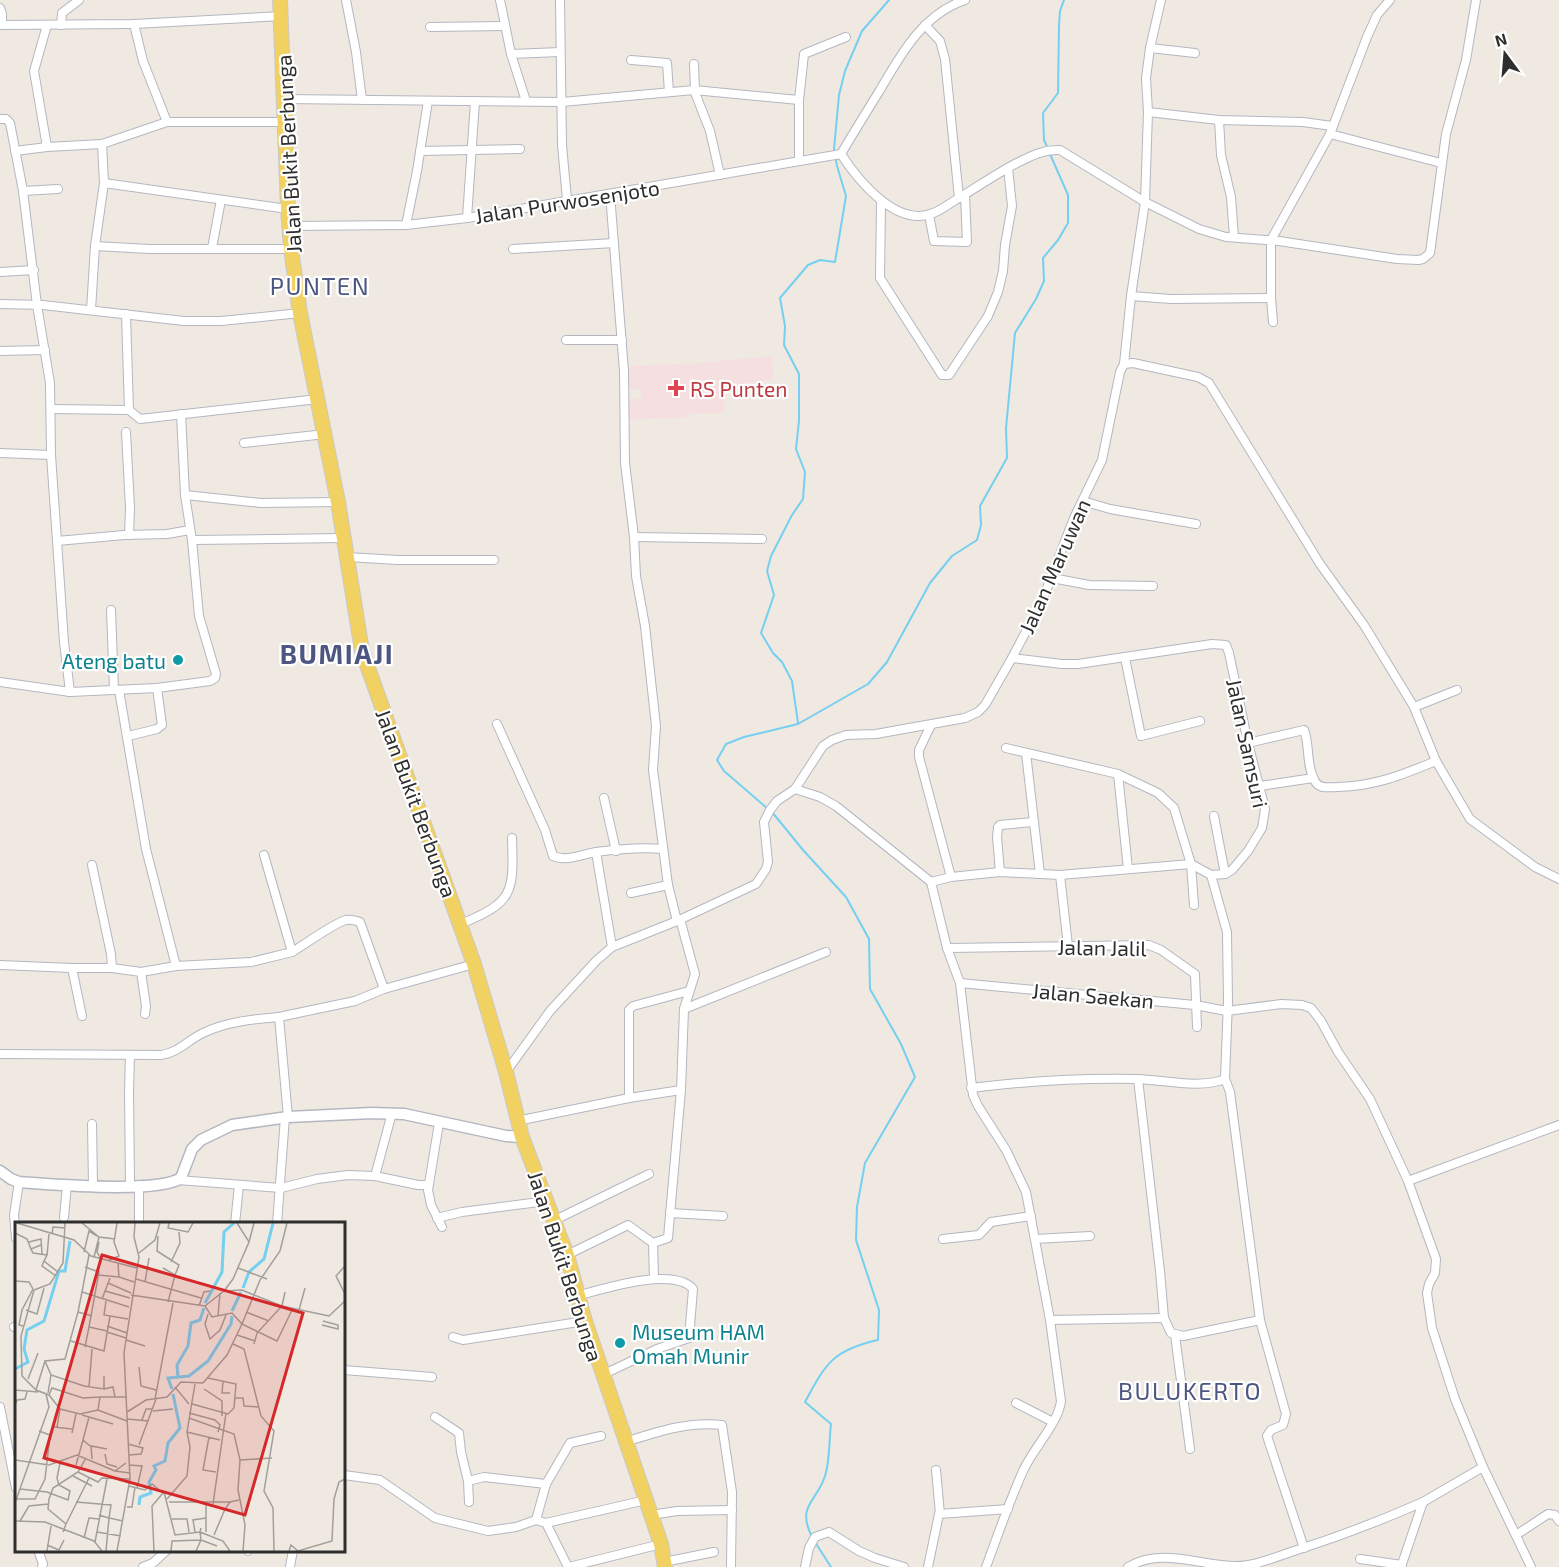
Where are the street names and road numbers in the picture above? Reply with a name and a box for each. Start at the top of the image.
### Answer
street label: Jalan Bukit Berbunga [270,54,306,254]
street label: Jalan Purwosenjoto [473,174,661,229]
street label: Jalan Maruwan [1013,495,1095,637]
street label: Jalan Samsuri [1222,676,1274,810]
street label: Jalan Bukit Berbunga [371,705,463,901]
street label: Jalan Jalil [1057,934,1148,960]
street label: Jalan Saekan [1031,977,1155,1013]
street label: Jalan Bukit Berbunga [523,1168,609,1364]

